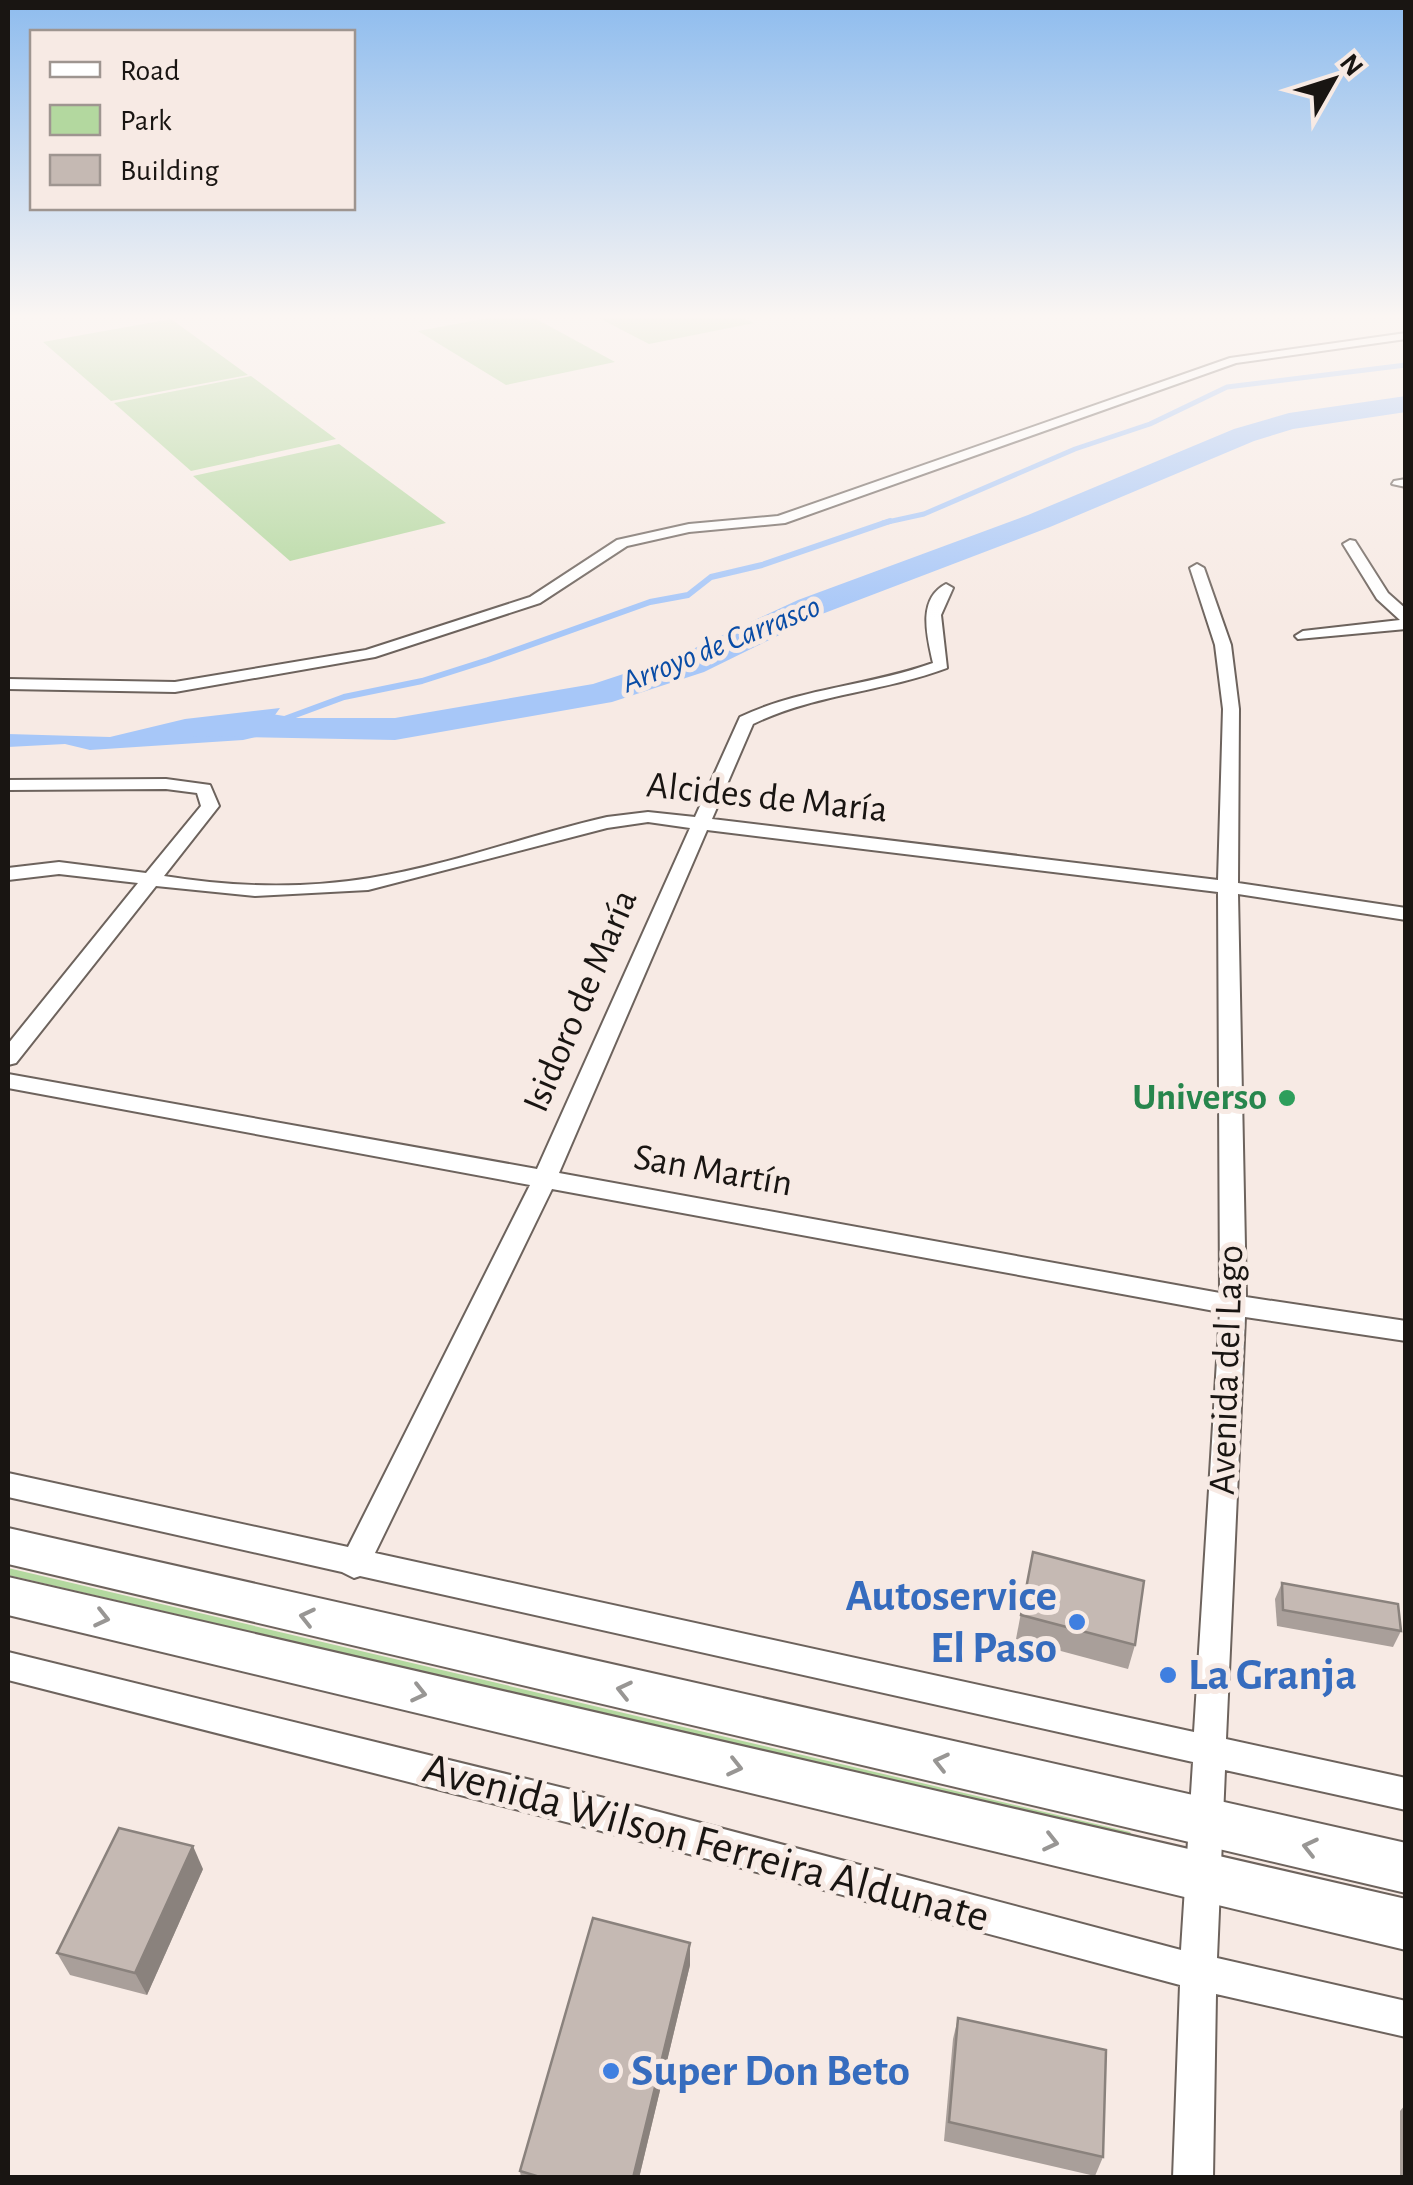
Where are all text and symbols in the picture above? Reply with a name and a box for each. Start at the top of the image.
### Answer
legend [30,30,355,210]
north arrow [1283,30,1383,130]
text: N [1334,49,1368,82]
text: Road [120,56,180,86]
text: Park [120,106,172,136]
text: Building [120,156,219,186]
water label: Arroyo de Carrasco [616,590,825,699]
street label: Alcides de María [645,766,889,830]
street label: Isidoro de María [517,884,645,1118]
place label: Universo [1132,1079,1267,1117]
marker: Universo [1276,1087,1298,1109]
street label: San Martín [631,1138,795,1204]
street label: Avenida del Lago [1204,1244,1250,1496]
place label: Autoservice El Paso [845,1574,1057,1671]
one-way arrow [93,1606,110,1627]
one-way arrow [299,1608,316,1629]
marker: Autoservice El Paso [1066,1611,1088,1633]
place label: La Granja [1188,1653,1357,1698]
marker: La Granja [1157,1664,1179,1686]
one-way arrow [410,1681,427,1702]
one-way arrow [616,1681,633,1702]
street label: Avenida Wilson Ferreira Aldunate [418,1746,994,1940]
one-way arrow [933,1753,950,1774]
one-way arrow [726,1756,743,1777]
one-way arrow [1042,1830,1059,1851]
one-way arrow [1302,1838,1319,1859]
place label: Super Don Beto [631,2049,910,2094]
marker: Super Don Beto [600,2060,622,2082]

